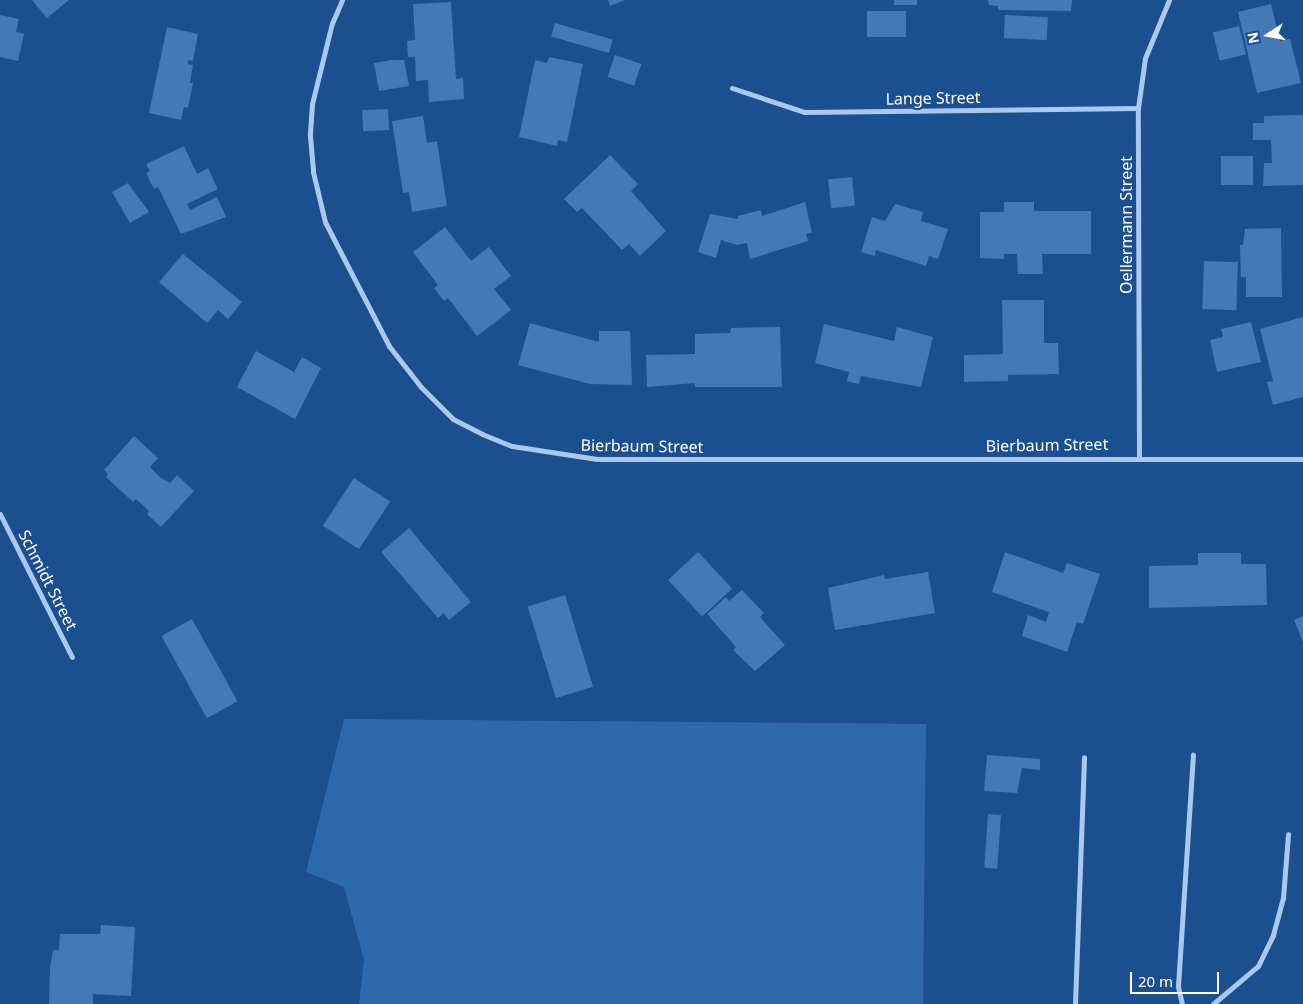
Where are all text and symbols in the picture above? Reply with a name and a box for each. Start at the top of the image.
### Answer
north arrow [1243,10,1293,60]
text: N [1242,31,1263,45]
street label: Lange Street [885,88,981,108]
street label: Oellermann Street [1116,156,1136,294]
street label: Bierbaum Street [986,434,1108,456]
street label: Bierbaum Street [581,435,703,457]
street label: Schmidt Street [15,527,81,633]
scale bar [1133,962,1222,994]
text: 20 m [1138,971,1173,991]

